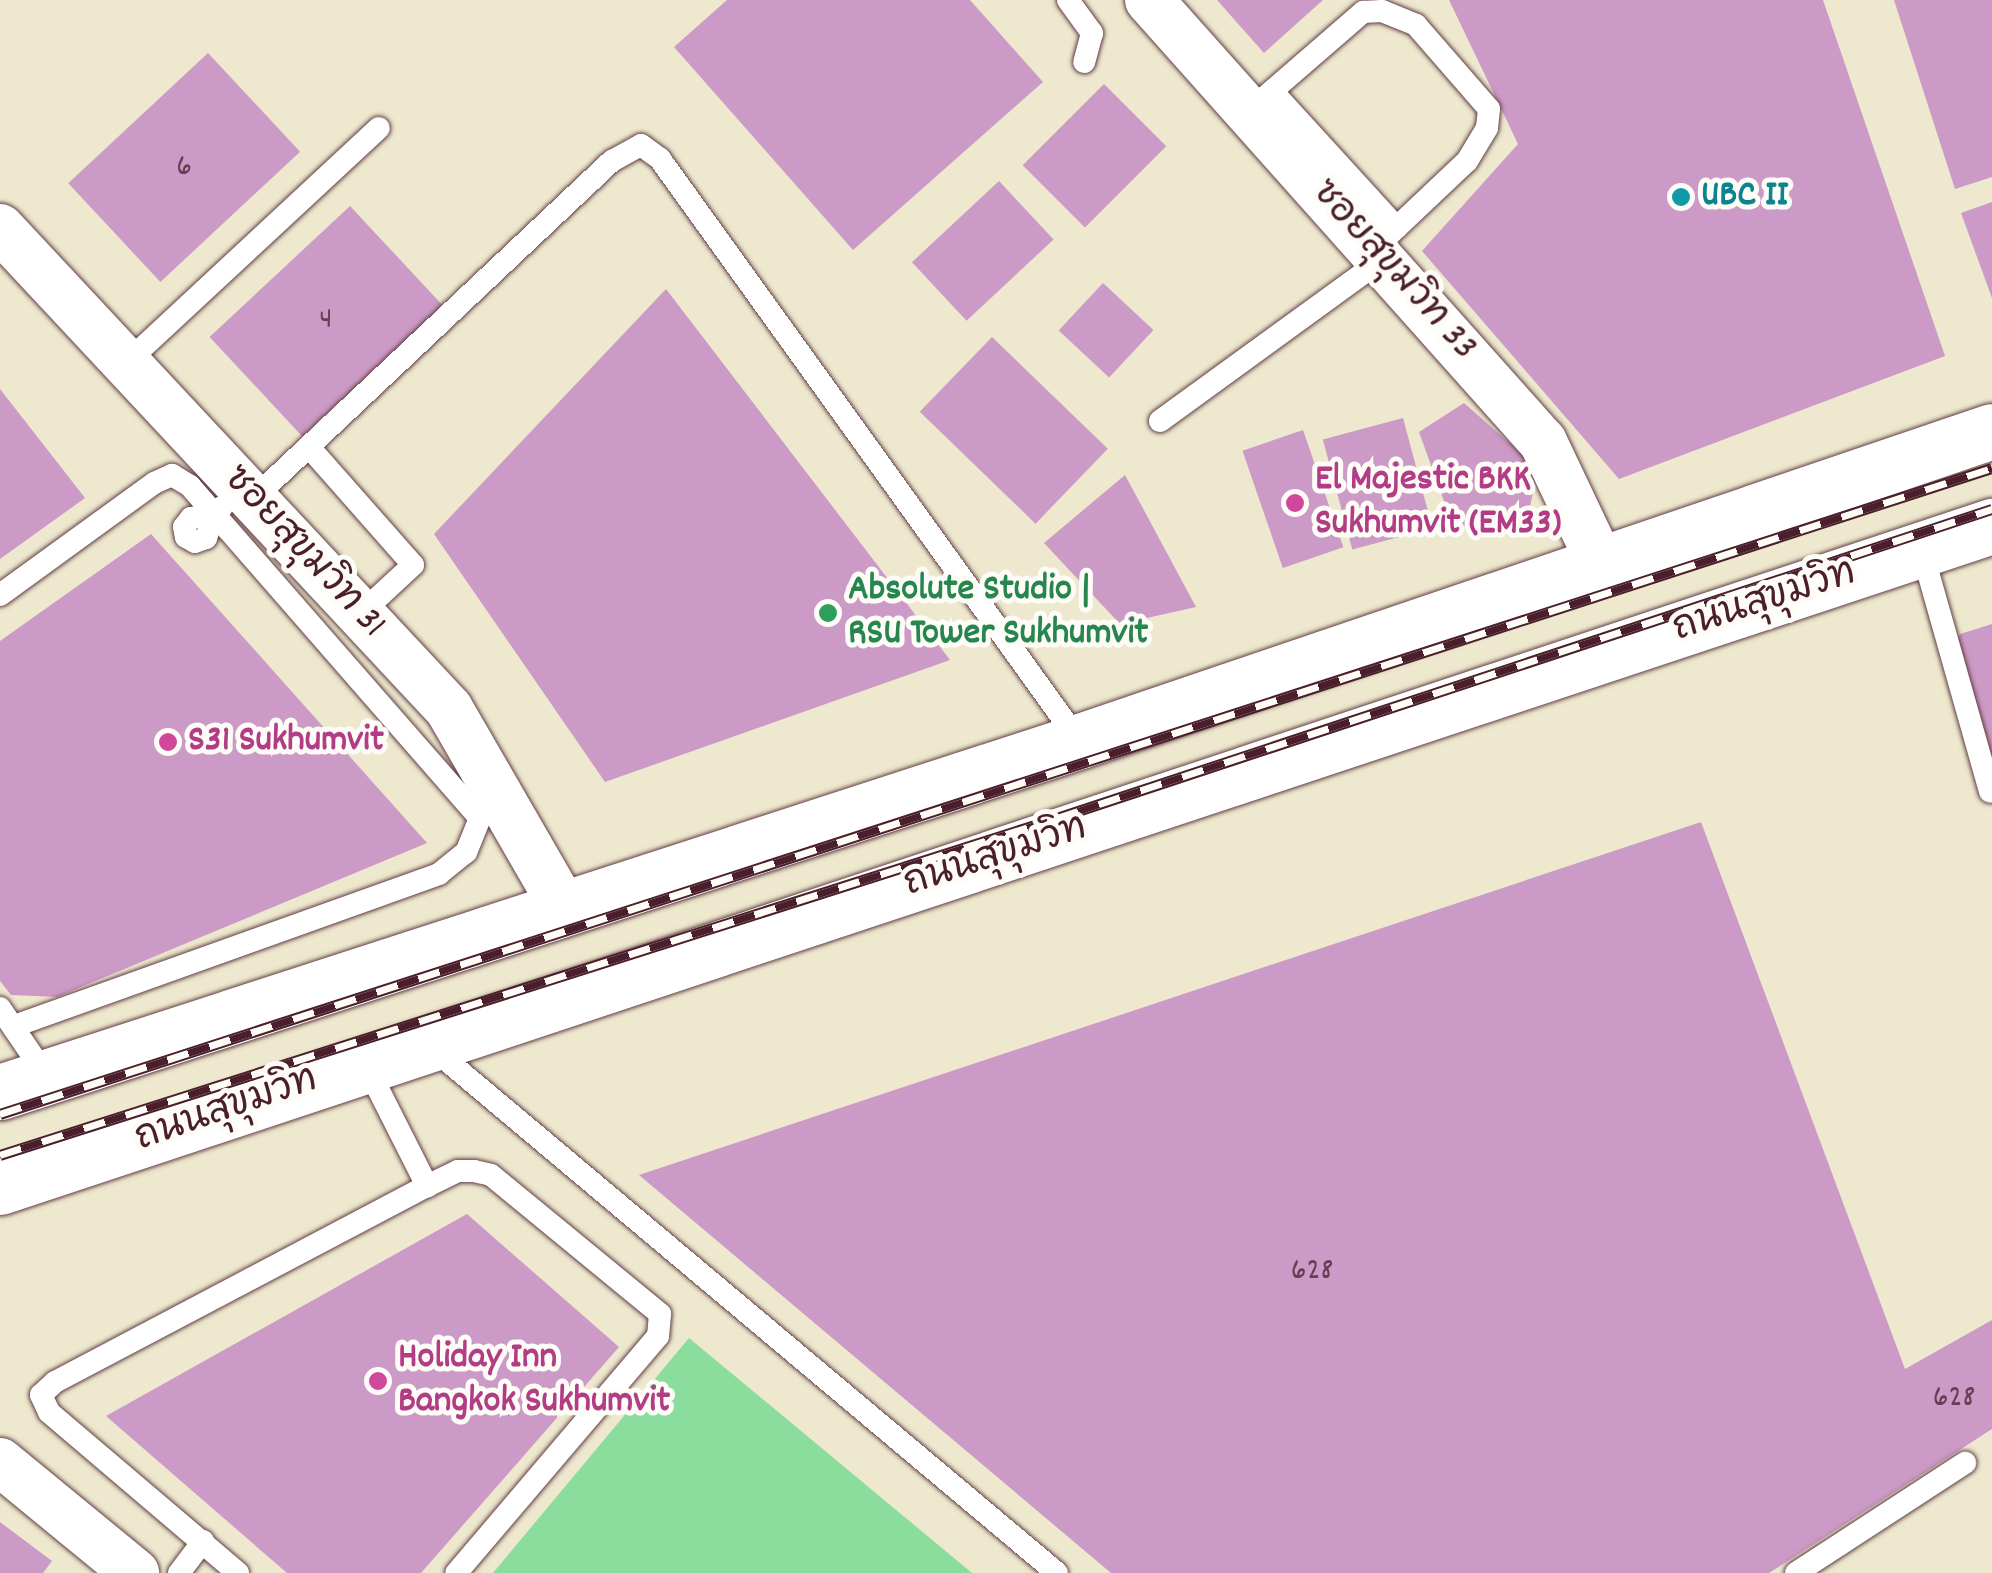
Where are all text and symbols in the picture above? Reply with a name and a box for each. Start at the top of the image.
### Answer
house number: 6 [176,149,192,187]
street label: ซอยสุขุมวิท 33 [1300,171,1486,371]
place label: UBC II [1701,174,1788,220]
marker: UBC II [1670,186,1692,208]
house number: 4 [319,302,333,340]
street label: ซอยสุขุมวิท 31 [212,458,394,648]
place label: El Majestic BKK Sukhumvit (EM33) [1315,458,1561,548]
marker: El Majestic BKK Sukhumvit (EM33) [1284,492,1306,514]
street label: ถนนสุขุมวิท [1668,552,1862,654]
place label: Absolute Studio | RSU Tower Sukhumvit [848,568,1148,658]
marker: Absolute Studio | RSU Tower Sukhumvit [817,602,839,624]
place label: S31 Sukhumvit [188,719,384,765]
marker: S31 Sukhumvit [157,731,179,753]
street label: ถนนสุขุมวิท [899,807,1093,909]
street label: ถนนสุขุมวิท [130,1059,324,1163]
house number: 628 [1291,1253,1333,1291]
place label: Holiday Inn Bangkok Sukhumvit [398,1336,670,1426]
marker: Holiday Inn Bangkok Sukhumvit [367,1370,389,1392]
house number: 628 [1933,1380,1975,1418]

